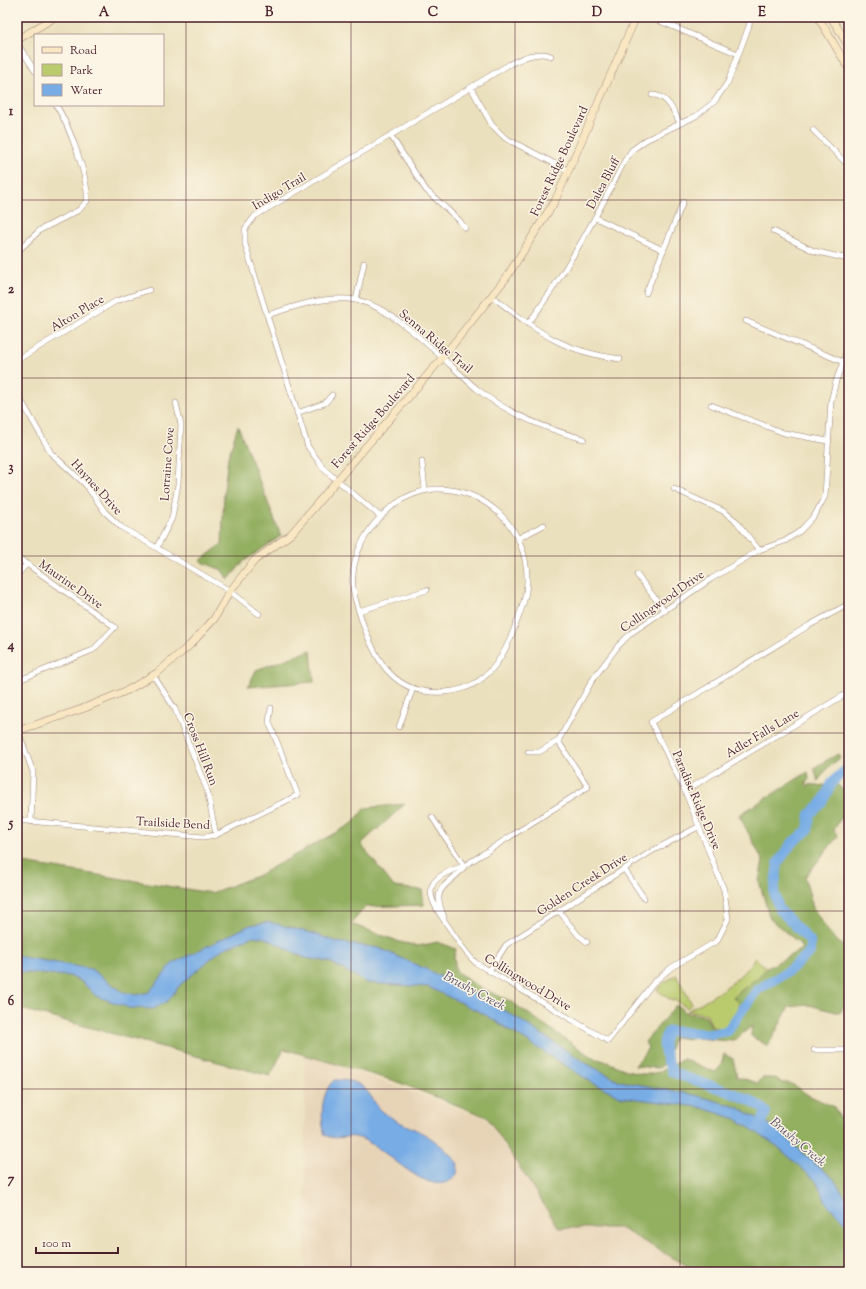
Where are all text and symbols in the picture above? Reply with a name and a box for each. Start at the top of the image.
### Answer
text: A [99,4,110,22]
text: B [265,4,274,22]
text: C [428,4,438,22]
text: D [592,4,602,22]
text: E [758,4,766,22]
legend [34,34,164,106]
text: Road [70,42,97,60]
text: Park [70,62,93,80]
text: Water [70,82,103,100]
text: 1 [9,103,14,121]
street label: Forest Ridge Boulevard [526,103,593,219]
street label: Dalea Bluff [583,154,626,213]
street label: Indigo Trail [249,168,310,215]
text: 2 [8,281,15,299]
street label: Alton Place [47,291,108,337]
street label: Senna Ridge Trail [394,305,477,379]
street label: Forest Ridge Boulevard [328,370,420,473]
street label: Lorraine Cove [156,426,180,502]
street label: Haynes Drive [66,456,126,520]
text: 3 [8,459,14,477]
street label: Maurine Drive [34,556,107,614]
street label: Collingwood Drive [617,566,709,638]
text: 4 [7,637,15,655]
street label: Adler Falls Lane [722,705,803,763]
street label: Cross Hill Run [178,710,222,789]
street label: Paradise Ridge Drive [667,748,725,853]
street label: Trailside Bend [136,813,211,835]
text: 5 [8,815,14,833]
street label: Golden Creek Drive [534,849,632,921]
street label: Collingwood Drive [481,950,575,1016]
water label: Brushy Creek [440,968,508,1016]
text: 6 [8,993,15,1011]
water label: Brushy Creek [766,1114,830,1171]
text: 7 [8,1171,15,1189]
scale bar [36,1229,118,1255]
text: 100 m [42,1235,71,1253]

